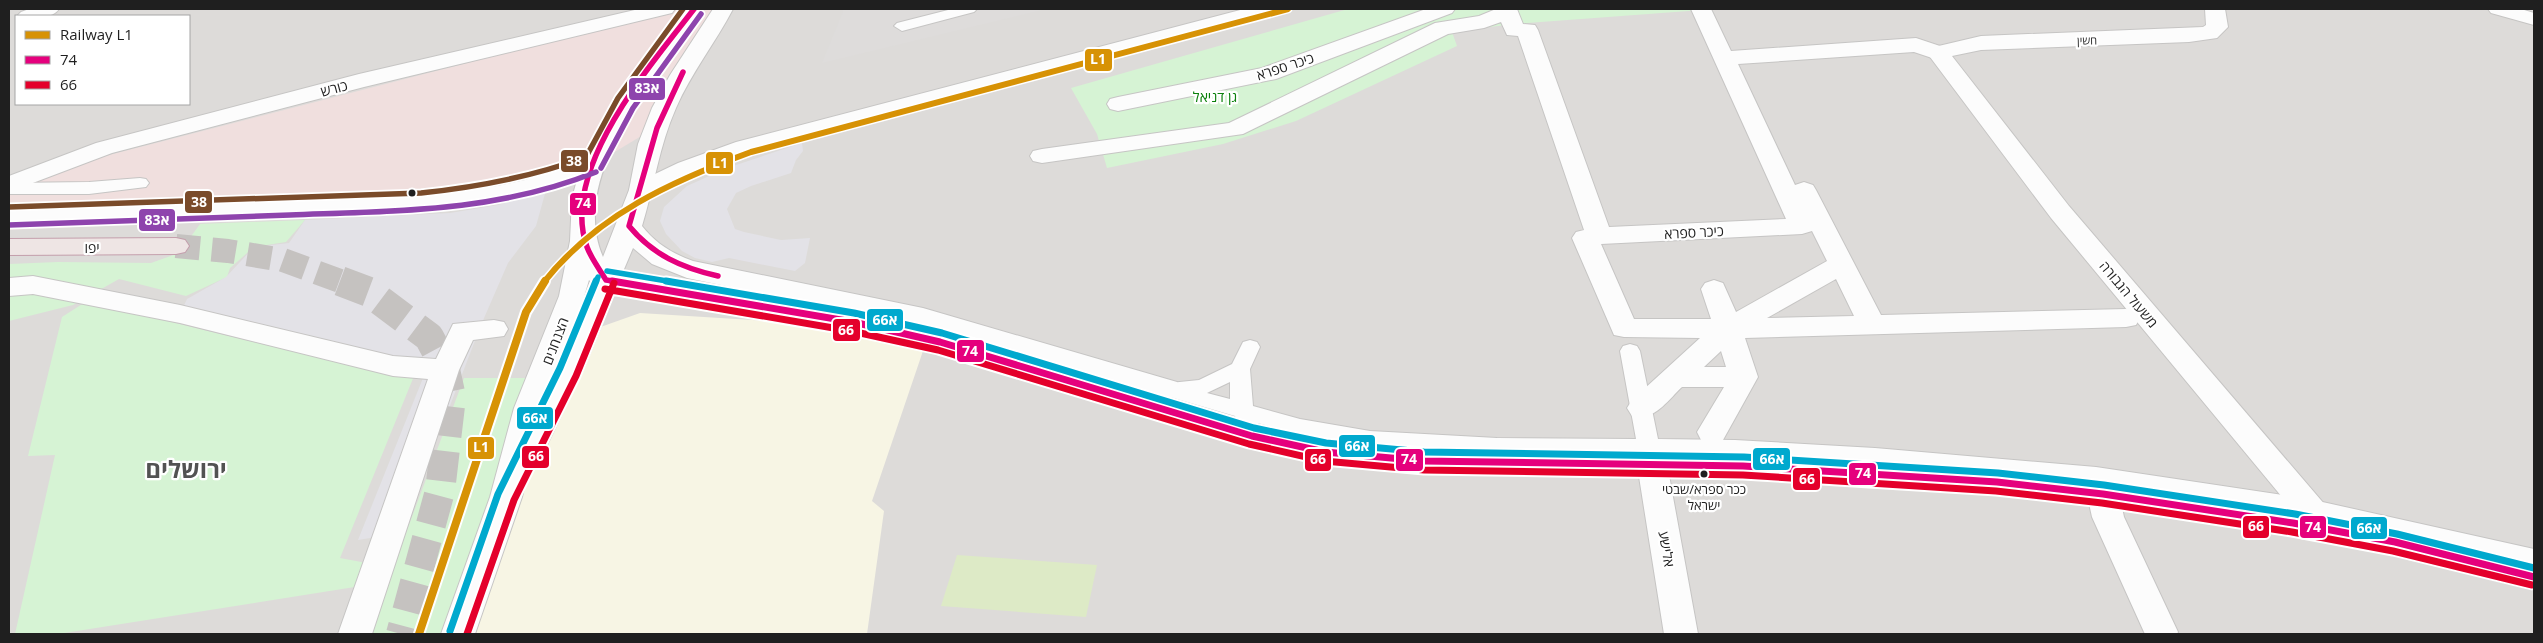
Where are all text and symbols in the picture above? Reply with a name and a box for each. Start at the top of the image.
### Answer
legend [15,15,190,105]
text: Railway L1 [60,24,133,44]
street label: חשין [2077,32,2097,48]
line badge: L1 [1084,48,1113,72]
street label: כיכר ספרא [1254,48,1316,84]
text: 74 [60,49,78,69]
text: L1 [1090,49,1106,68]
text: 66 [60,74,77,94]
street label: כורש [318,75,350,101]
line badge: 83א [628,77,666,101]
text: 83א [634,78,660,97]
park label: גן דניאל [1193,87,1237,106]
line badge: 38 [560,149,589,173]
text: 38 [566,151,582,170]
line badge: L1 [705,151,734,175]
text: L1 [712,153,728,172]
unlabelled marker [407,188,417,198]
line badge: 38 [184,190,213,214]
text: 38 [191,192,207,211]
line badge: 74 [569,192,597,216]
text: 74 [575,193,591,212]
line badge: 83א [138,208,176,232]
text: 83א [144,210,170,229]
street label: כיכר ספרא [1664,221,1724,243]
street label: יפו [84,238,100,257]
street label: משעול הגבורה [2095,257,2163,331]
line badge: 66א [866,308,904,332]
text: 66א [872,310,898,329]
street label: הצנחנים [537,314,573,368]
line badge: 66 [832,318,861,342]
text: 66 [838,320,854,339]
line badge: 74 [956,339,985,363]
text: 74 [962,341,978,360]
line badge: 66א [516,406,554,430]
text: 66א [522,408,548,427]
line badge: 66א [1338,434,1376,458]
line badge: L1 [467,436,495,460]
text: 66א [1344,436,1370,455]
text: L1 [473,437,489,456]
line badge: 66 [521,445,550,469]
text: 66 [528,446,544,465]
line badge: 66א [1752,447,1791,471]
line badge: 66 [1304,448,1332,472]
line badge: 74 [1395,448,1424,472]
text: 66 [1310,449,1326,468]
text: 74 [1401,449,1417,468]
text: 66א [1759,449,1785,468]
district label: ירושלים [145,452,227,485]
line badge: 74 [1848,462,1877,486]
text: 74 [1855,463,1871,482]
line badge: 66 [1792,467,1821,491]
marker: ככר ספרא/שבטי ישראל [1699,469,1709,479]
text: 66 [1799,469,1815,488]
place label: ככר ספרא/שבטי ישראל [1662,480,1746,514]
line badge: 66 [2242,515,2270,539]
line badge: 74 [2299,515,2327,539]
text: 66 [2248,516,2264,535]
line badge: 66א [2350,516,2388,540]
text: 74 [2305,517,2321,536]
text: 66א [2356,518,2382,537]
street label: אלישע [1654,529,1680,569]

